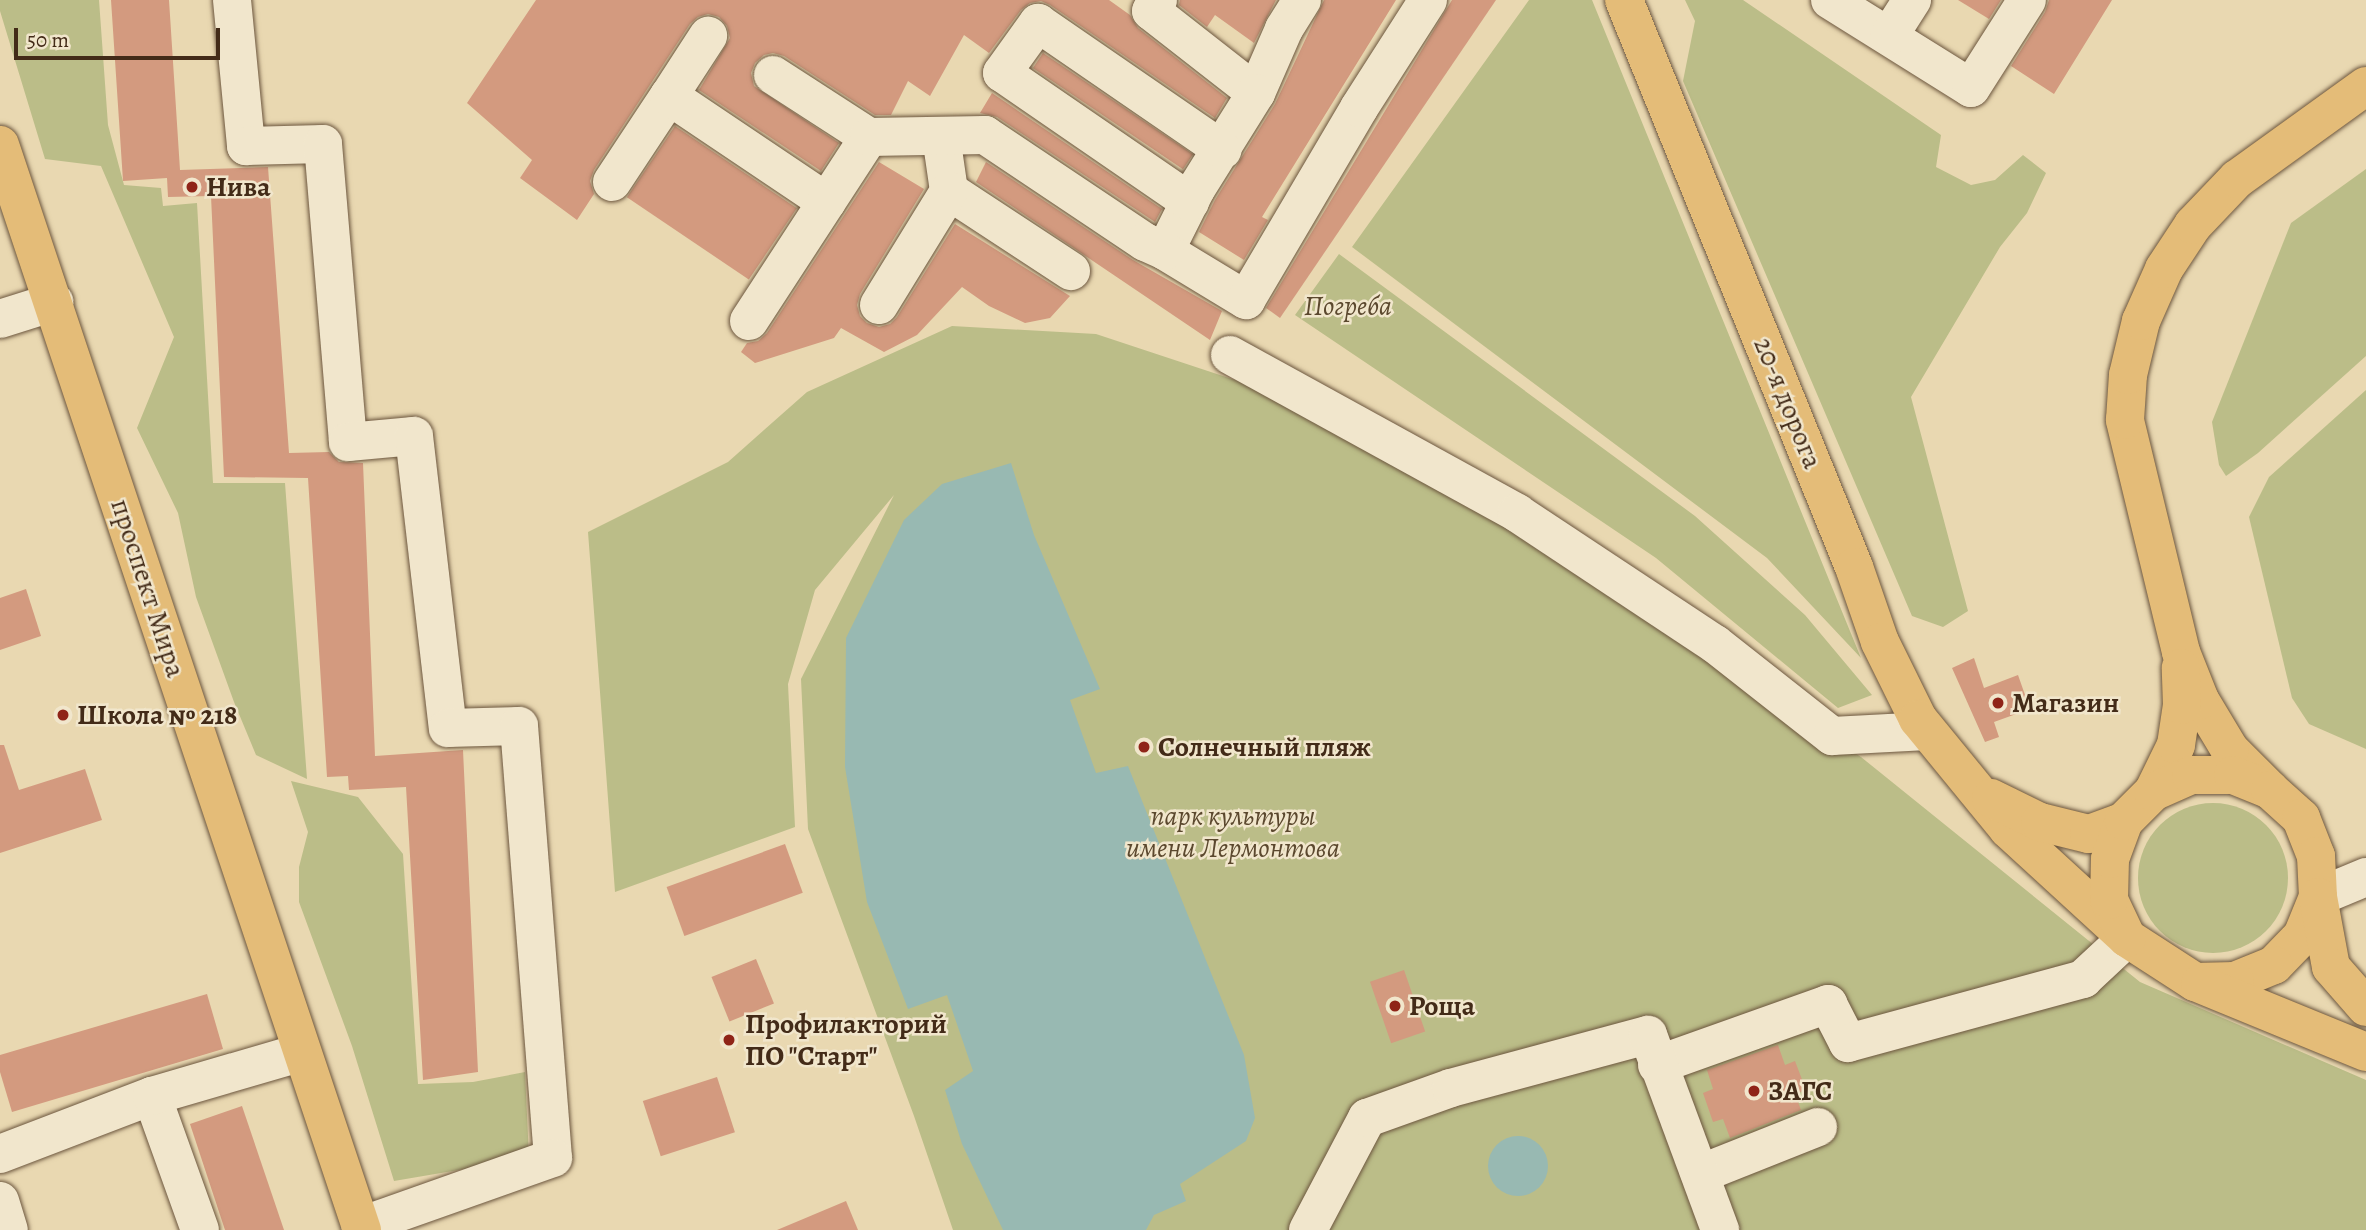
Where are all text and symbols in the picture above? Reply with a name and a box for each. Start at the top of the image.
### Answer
scale bar [18,14,224,58]
text: 50 m [27,26,69,54]
place label: Нива [206,170,270,204]
marker: Нива [184,179,200,195]
park label: Погреба [1304,289,1392,323]
street label: 20-я дорога [1746,332,1830,474]
street label: проспект Мира [103,495,193,681]
place label: Магазин [2012,686,2119,720]
marker: Магазин [1990,695,2006,711]
place label: Школа № 218 [77,698,238,732]
marker: Школа № 218 [55,707,71,723]
place label: Солнечный пляж [1158,730,1371,764]
marker: Солнечный пляж [1136,739,1152,755]
park label: парк культуры имени Лермонтова [1126,799,1340,865]
place label: Роща [1409,989,1475,1023]
marker: Роща [1387,998,1403,1014]
place label: Профилакторий ПО "Старт" [745,1007,947,1073]
marker: Профилакторий ПО "Старт" [719,1030,739,1050]
place label: ЗАГС [1768,1074,1832,1108]
marker: ЗАГС [1746,1083,1762,1099]

